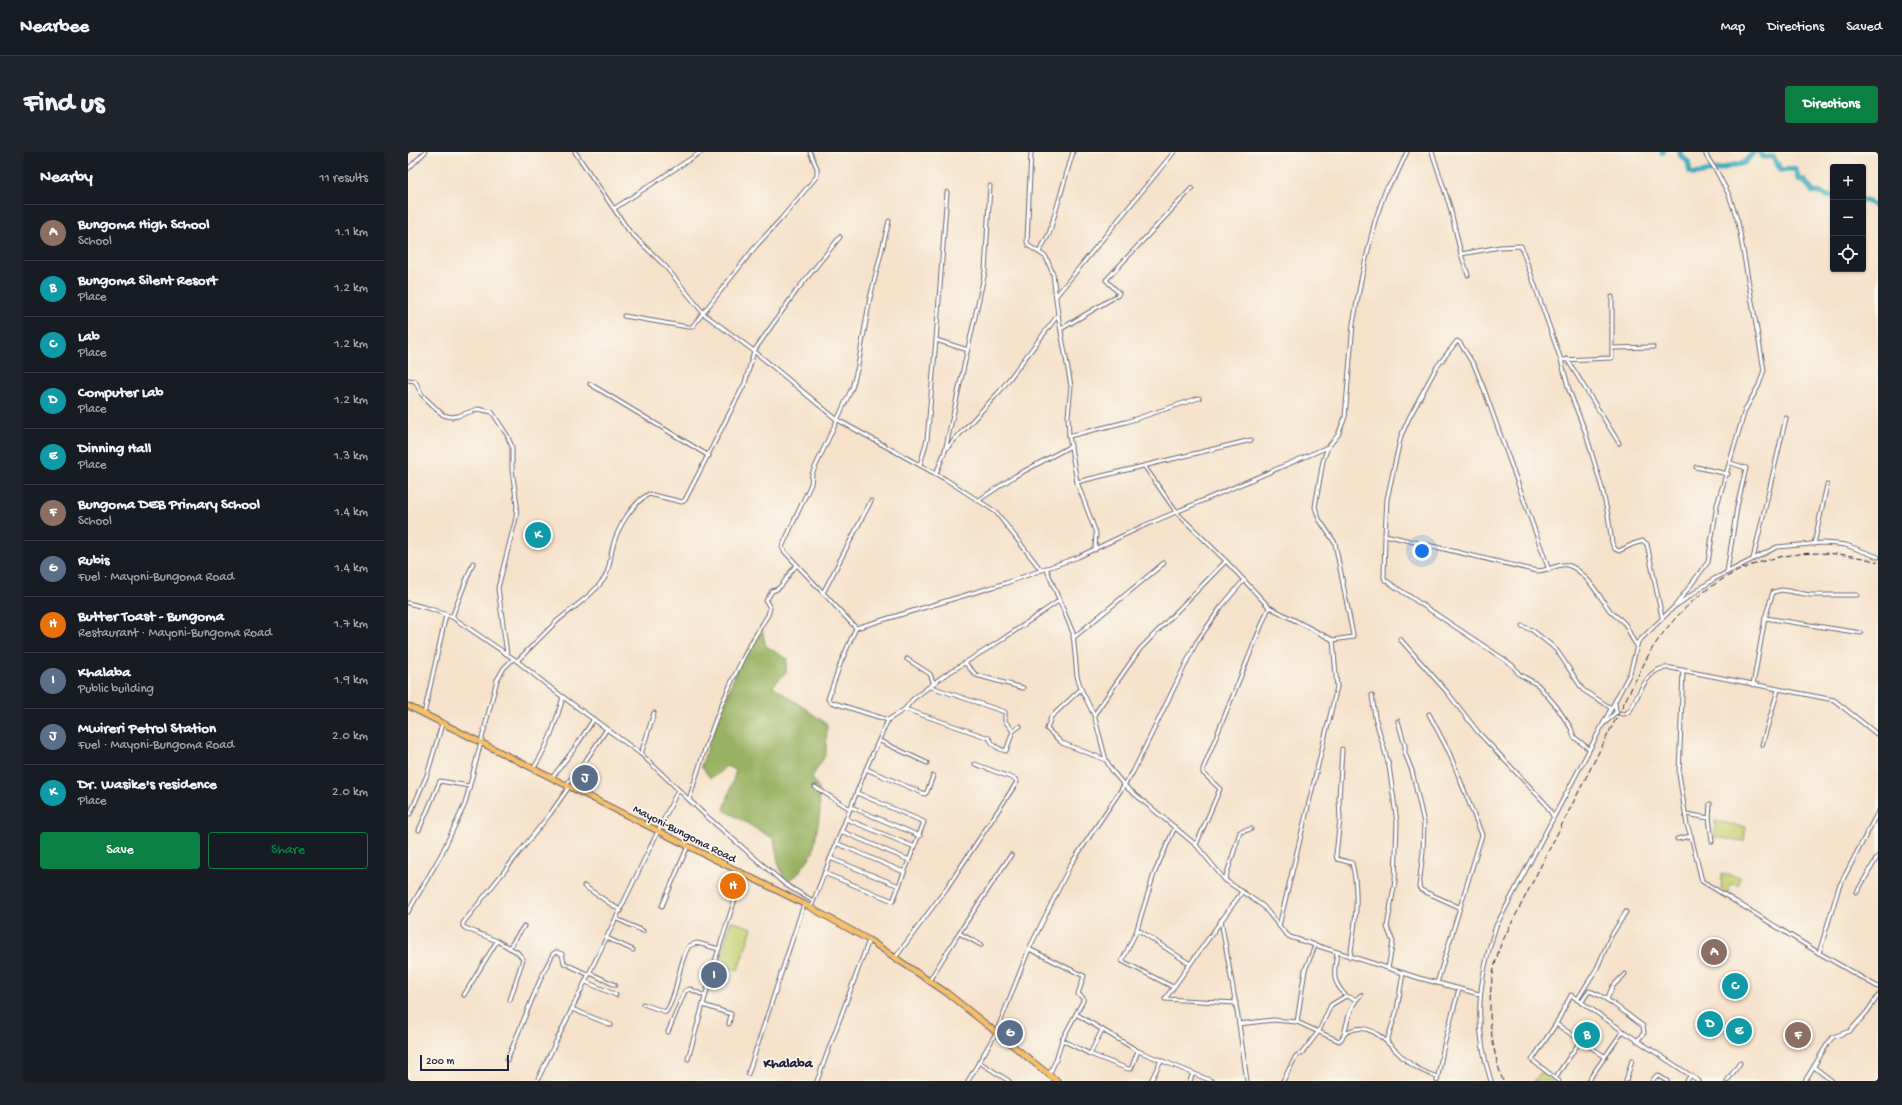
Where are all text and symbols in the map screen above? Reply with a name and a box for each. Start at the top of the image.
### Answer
text: Nearbee [20,16,89,39]
text: Map [1721,19,1745,36]
text: Directions [1767,19,1824,36]
text: Saved [1846,19,1882,36]
button: Directions [1785,86,1878,123]
text: Find us [24,88,104,121]
map controls [1830,164,1866,272]
button: + [1830,164,1866,200]
text: Nearby [40,168,93,188]
text: 11 results [319,171,368,186]
button: − [1830,200,1866,236]
text: Bungoma High School [78,216,210,234]
text: A [49,225,57,240]
text: 1.1 km [335,225,368,240]
text: School [78,234,112,249]
button: locate [1830,236,1866,272]
text: Bungoma Silent Resort [78,272,217,290]
text: B [50,281,56,296]
text: 1.2 km [334,281,368,296]
text: Place [78,290,106,305]
text: Lab [78,328,100,346]
text: C [49,337,57,352]
text: 1.2 km [334,337,368,352]
text: Place [78,346,106,361]
text: Computer Lab [78,384,163,402]
text: D [49,393,57,408]
text: 1.2 km [334,393,368,408]
text: Place [78,402,106,417]
text: Dinning Hall [78,440,151,458]
text: E [49,449,57,464]
text: 1.3 km [334,449,368,464]
text: Place [78,458,106,473]
text: Bungoma DEB Primary School [78,496,260,514]
text: F [50,505,56,520]
text: 1.4 km [334,505,368,520]
text: School [78,514,112,529]
pin: K [525,520,551,550]
your location [1412,541,1432,561]
text: Rubis [78,552,110,570]
text: G [49,561,57,576]
text: 1.4 km [334,561,368,576]
text: Fuel · Mayoni-Bungoma Road [78,570,234,585]
text: Butter Toast - Bungoma [78,608,224,626]
text: H [49,617,57,632]
text: 1.7 km [334,617,368,632]
text: Restaurant · Mayoni-Bungoma Road [78,626,272,641]
text: Khalaba [78,664,131,682]
text: I [51,673,55,688]
text: 1.9 km [334,673,368,688]
text: Public building [78,682,154,697]
text: Mwireri Petrol Station [78,720,216,738]
text: J [50,729,56,744]
text: 2.0 km [332,729,368,744]
text: Fuel · Mayoni-Bungoma Road [78,738,234,753]
pin: J [572,763,598,793]
text: Dr. Wasike's residence [78,776,217,794]
text: K [49,785,57,800]
text: 2.0 km [332,785,368,800]
text: Place [78,794,106,809]
street label: Mayoni-Bungoma Road [630,803,739,867]
button: Save [40,832,200,869]
button: Share [208,832,368,869]
pin: H [720,871,746,901]
pin: A [1701,937,1727,967]
pin: I [701,960,727,990]
pin: C [1722,971,1748,1001]
pin: D [1697,1009,1723,1039]
pin: E [1726,1016,1752,1046]
pin: G [997,1018,1023,1048]
pin: B [1574,1020,1600,1050]
pin: F [1785,1020,1811,1050]
scale bar [420,1053,509,1072]
text: 200 m [426,1056,454,1068]
district label: Khalaba [762,1056,814,1073]

